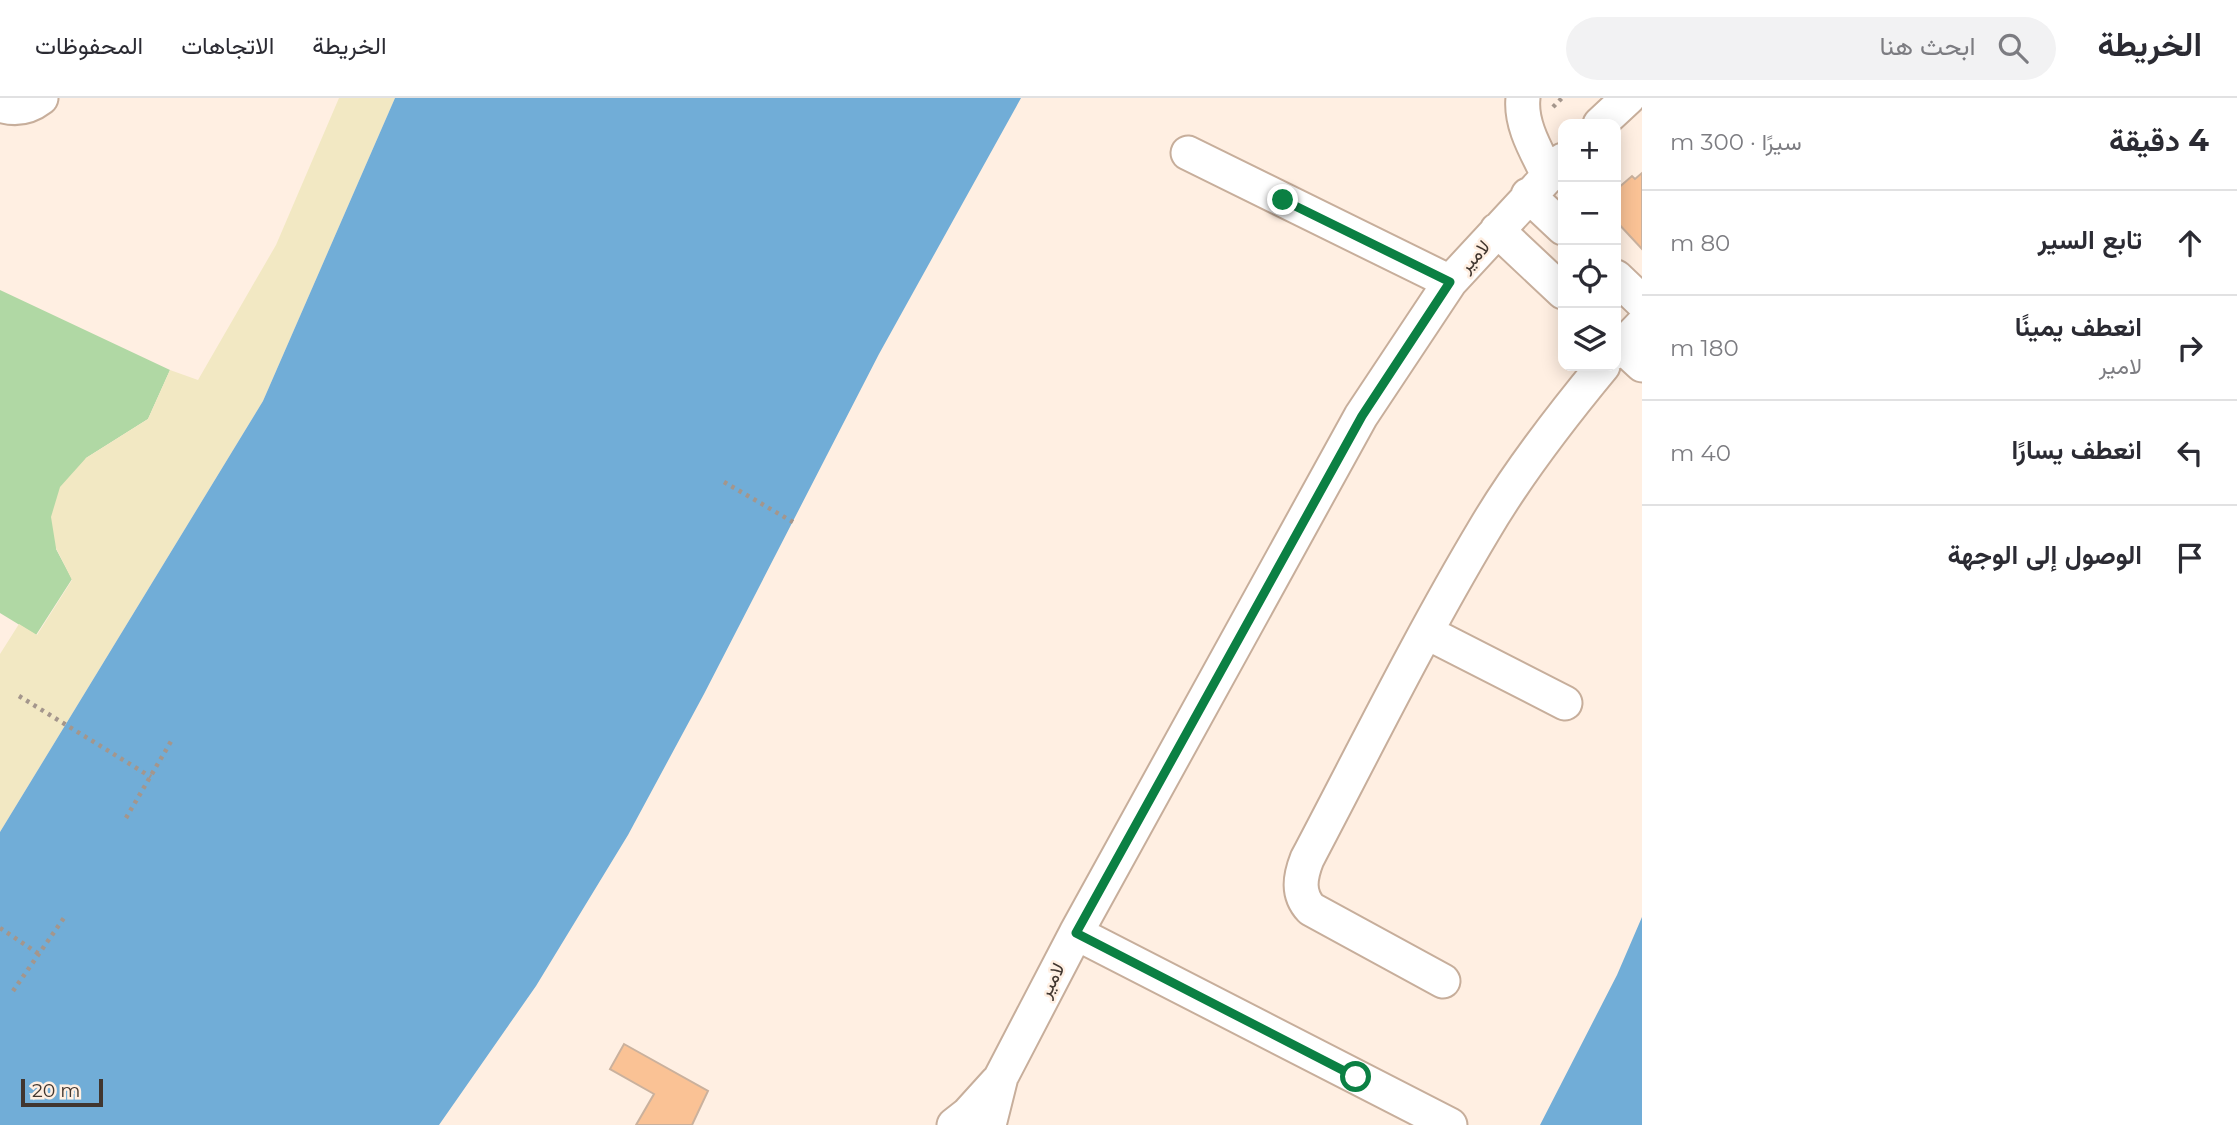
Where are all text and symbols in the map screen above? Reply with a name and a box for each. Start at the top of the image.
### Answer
search box [1566,17,2056,80]
text: الخريطة [2098,24,2202,64]
icon: search [1994,29,2032,67]
text: ابحث هنا [1879,30,1976,62]
text: المحفوظات [35,31,143,60]
text: الاتجاهات [181,31,274,60]
text: الخريطة [312,31,387,60]
map controls [1558,119,1621,371]
button: + [1558,119,1621,182]
text: 4 دقيقة [2109,122,2209,159]
text: سيرًا · 300 m [1670,128,1802,156]
button: − [1558,182,1621,245]
route end [1267,184,1298,215]
text: تابع السير [2038,224,2142,256]
icon: ahead [2171,224,2209,262]
text: 80 m [1670,229,1730,257]
street label: لامير [1453,235,1495,278]
button: locate [1558,245,1621,308]
button: layers [1558,308,1621,371]
text: انعطف يمينًا [2015,311,2142,343]
icon: right [2171,329,2209,367]
text: 180 m [1670,334,1739,362]
text: لامير [2099,352,2142,380]
text: انعطف يسارًا [2012,434,2142,466]
icon: left [2171,434,2209,472]
text: 40 m [1670,439,1731,467]
text: الوصول إلى الوجهة [1948,539,2142,571]
icon: arrive [2171,539,2209,577]
street label: لامير [1033,959,1070,1002]
route start [1340,1061,1371,1092]
scale bar [21,1076,103,1108]
text: 20 m [32,1079,80,1102]

